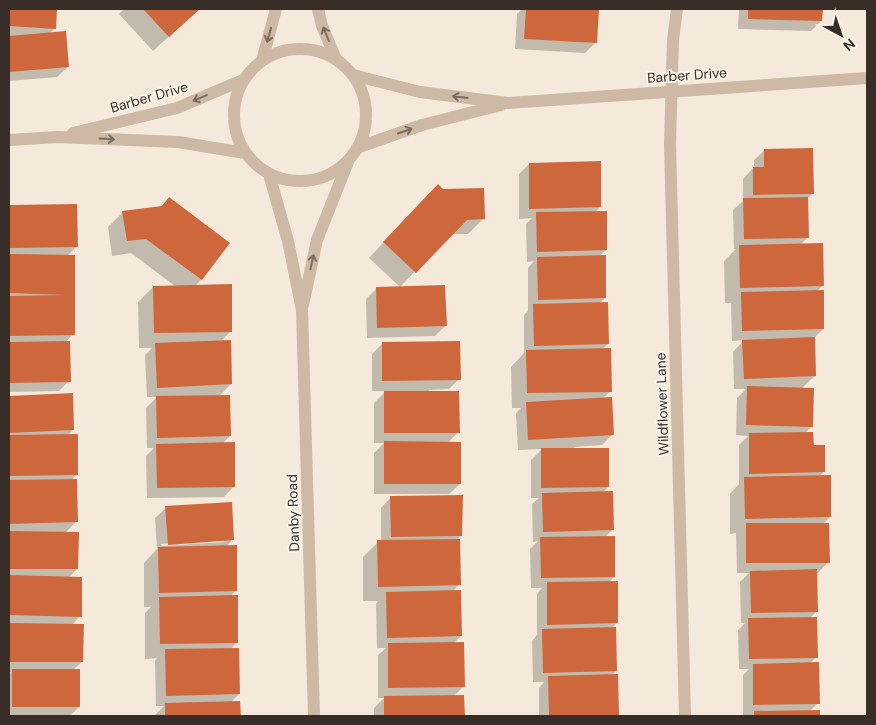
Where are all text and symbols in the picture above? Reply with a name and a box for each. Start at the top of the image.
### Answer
north arrow [816,10,866,60]
one-way arrow [264,27,274,43]
one-way arrow [320,27,330,42]
text: N [840,35,859,55]
street label: Barber Drive [646,63,728,87]
street label: Barber Drive [108,77,190,117]
one-way arrow [452,92,468,102]
one-way arrow [193,94,208,103]
one-way arrow [397,126,412,135]
one-way arrow [98,135,114,144]
one-way arrow [308,255,318,271]
street label: Wildflower Lane [651,352,673,456]
street label: Danby Road [283,474,303,552]

